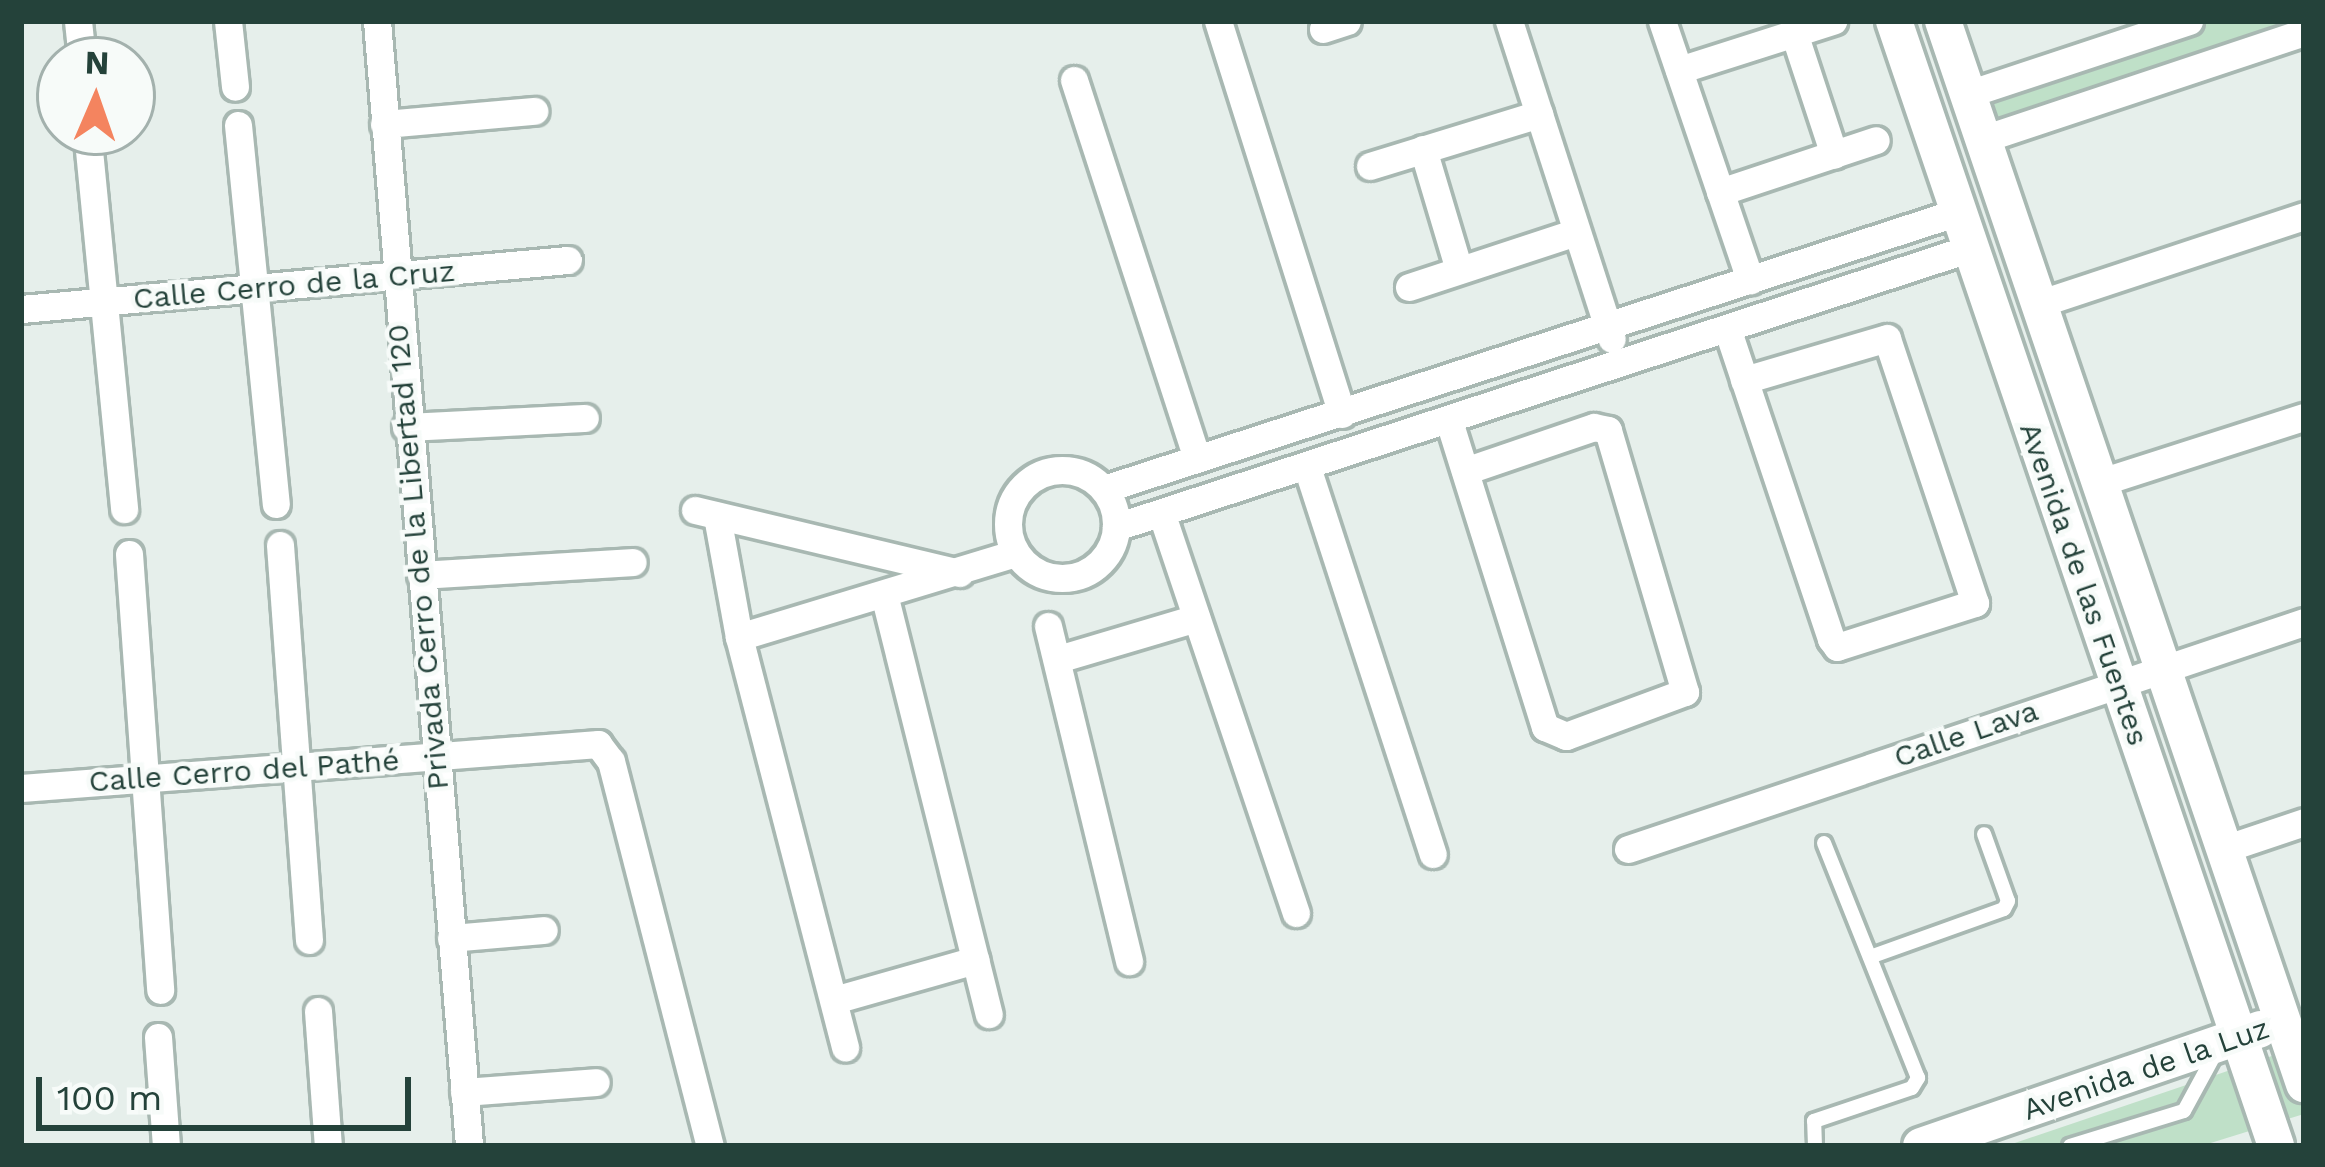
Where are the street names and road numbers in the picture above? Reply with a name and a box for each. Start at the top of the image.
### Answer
street label: Calle Cerro de la Cruz [131,253,457,317]
street label: Privada Cerro de la Libertad 120 [380,322,456,792]
street label: Avenida de las Fuentes [2012,418,2156,750]
street label: Calle Lava [1889,693,2043,775]
street label: Calle Cerro del Pathé [87,742,401,800]
street label: Avenida de la Luz [2018,1010,2274,1128]

